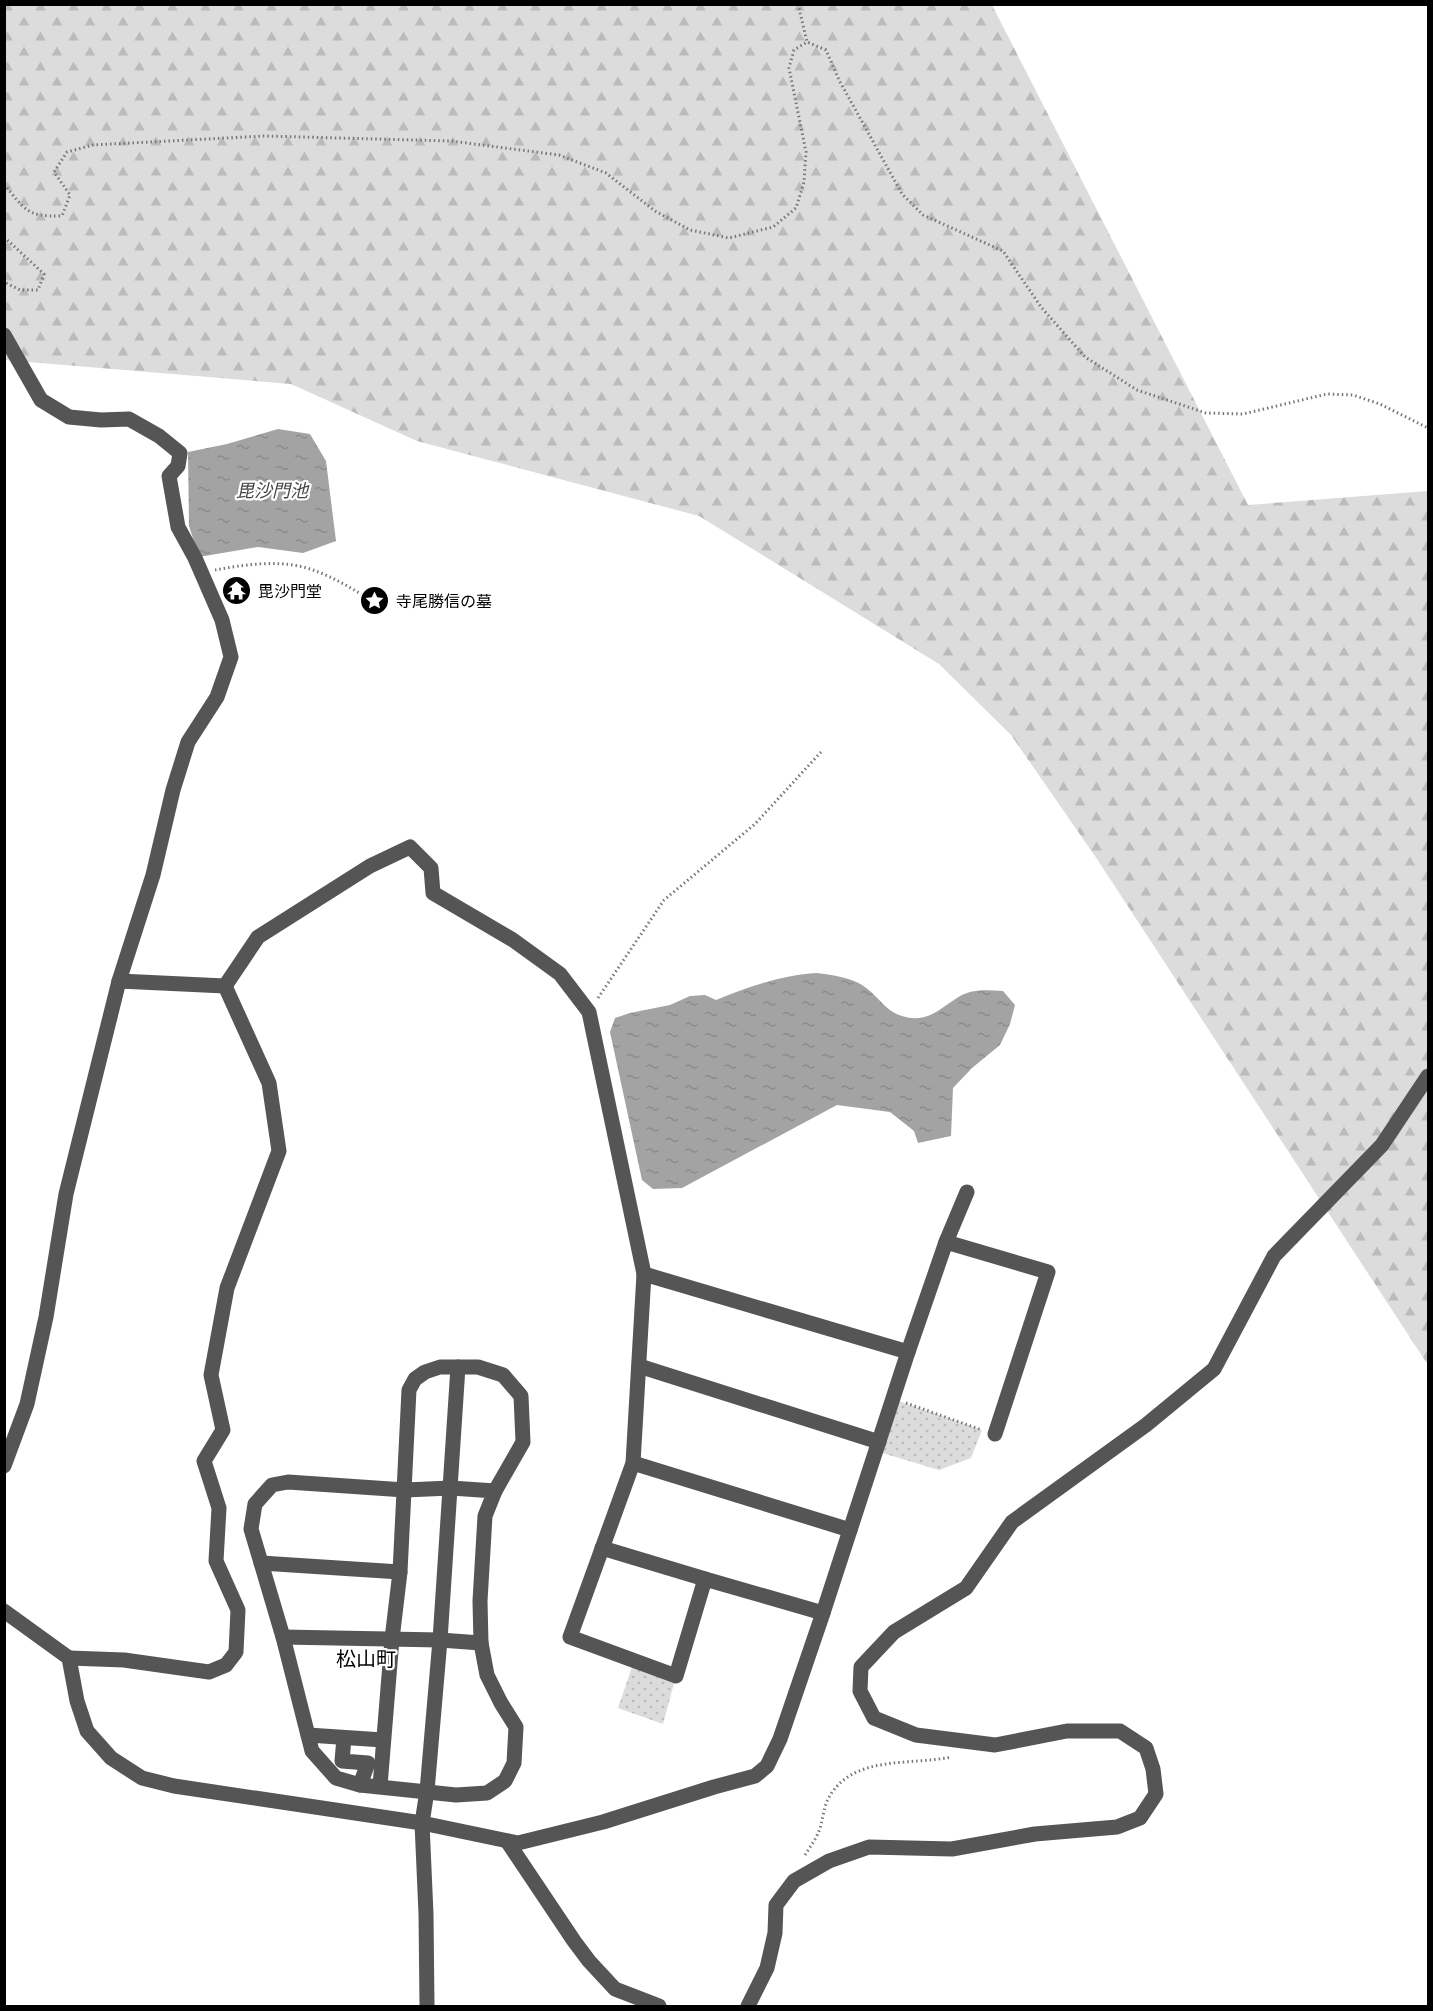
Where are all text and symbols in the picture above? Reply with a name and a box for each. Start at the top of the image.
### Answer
water label: 毘沙門池 [236,480,310,501]
temple icon: 毘沙門堂 [221,575,253,607]
place label: 毘沙門堂 [258,582,322,601]
place icon: 寺尾勝信の墓 [359,585,391,617]
place label: 寺尾勝信の墓 [396,592,492,611]
district label: 松山町 [336,1647,396,1671]

